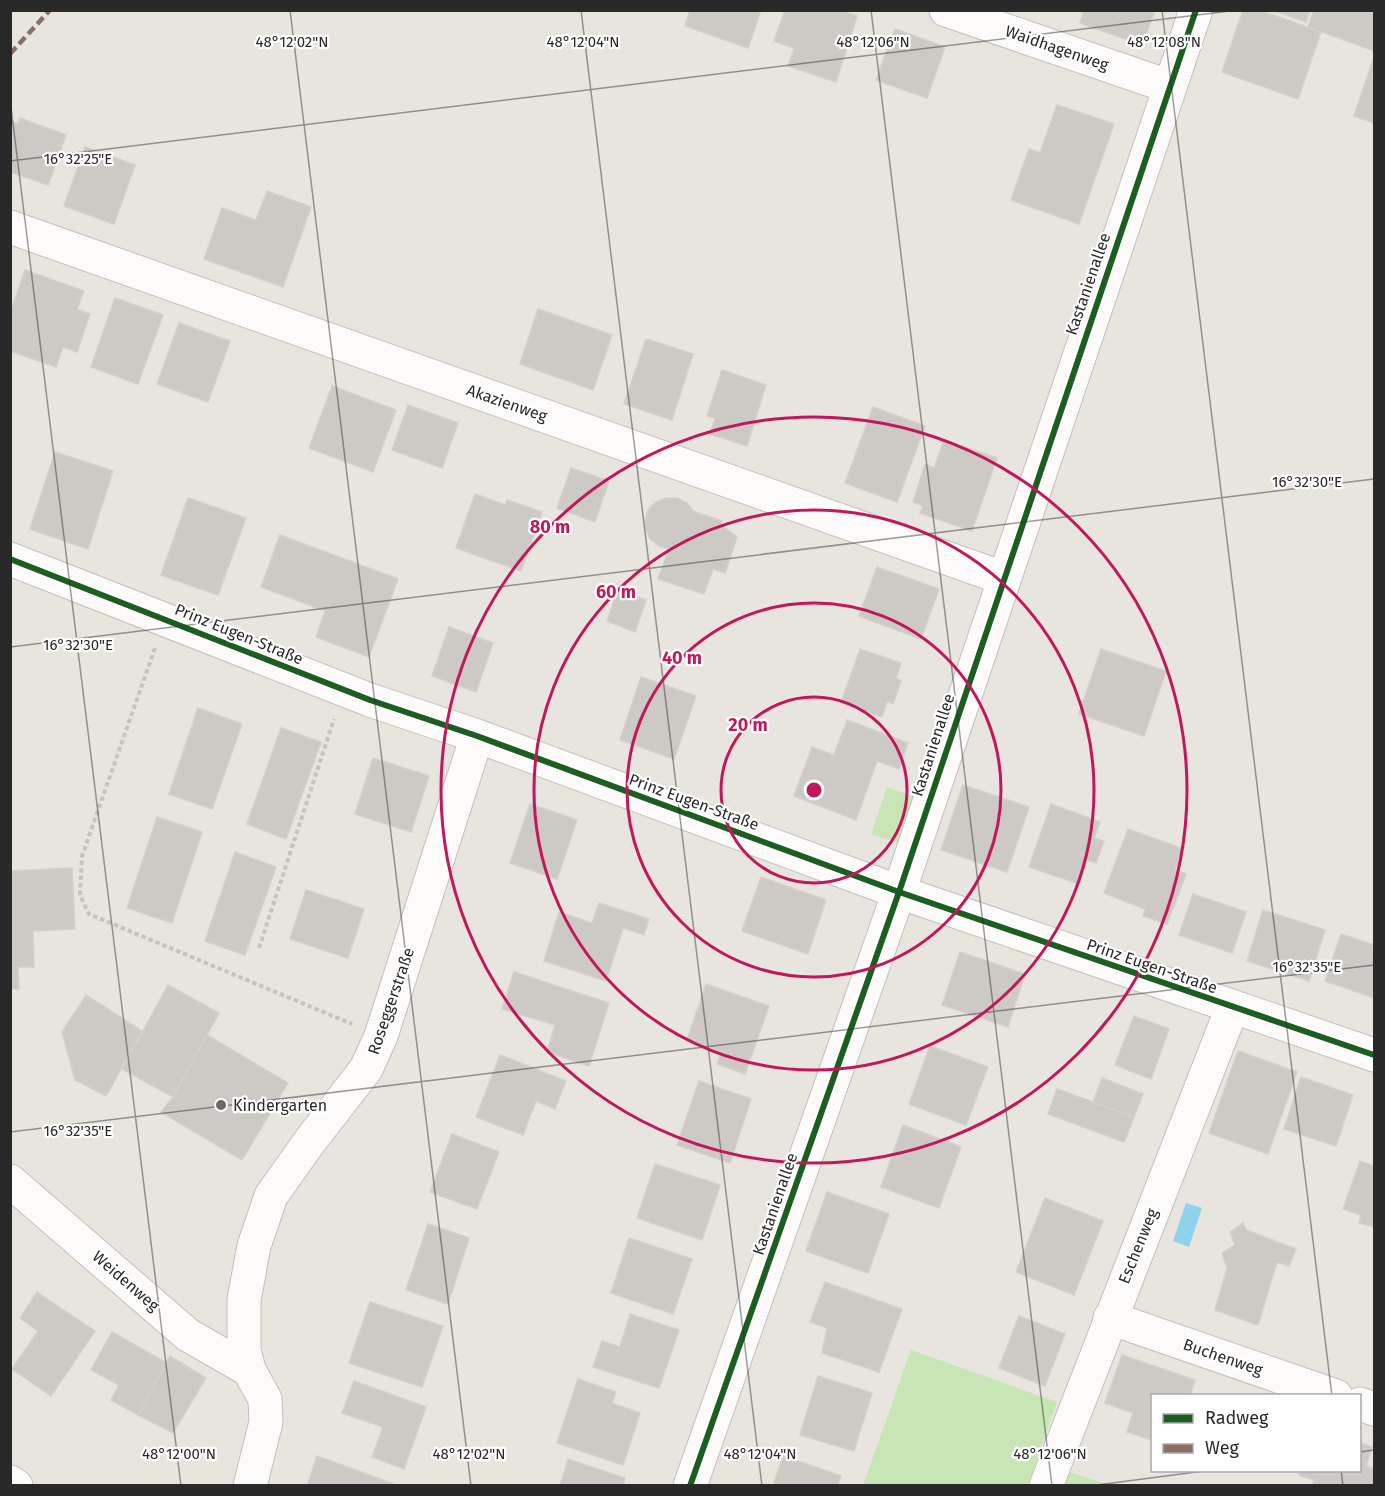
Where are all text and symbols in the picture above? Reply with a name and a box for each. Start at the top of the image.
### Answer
street label: Waidhagenweg [1003,21,1112,75]
text: 48°12'02"N [256,33,329,51]
text: 48°12'04"N [547,33,619,51]
text: 48°12'06"N [836,33,910,51]
text: 48°12'08"N [1127,33,1201,51]
text: 16°32'25"E [44,150,112,168]
street label: Kastanienallee [1062,230,1114,338]
street label: Akazienweg [464,380,550,426]
text: 16°32'30"E [1272,473,1342,491]
text: 80 m [530,516,570,538]
text: 60 m [596,581,636,603]
street label: Prinz Eugen-Straße [172,600,306,668]
text: 16°32'30"E [43,636,113,654]
text: 40 m [662,647,702,669]
street label: Kastanienallee [907,691,959,799]
text: 20 m [728,714,768,736]
street label: Prinz Eugen-Straße [626,770,762,834]
centre of rings [804,780,824,800]
street label: Prinz Eugen-Straße [1084,935,1220,997]
street label: Roseggerstraße [364,945,418,1057]
text: 16°32'35"E [1273,958,1341,976]
place label: Kindergarten [233,1096,327,1115]
marker: Kindergarten [214,1098,228,1112]
text: 16°32'35"E [44,1122,112,1140]
street label: Kastanienallee [749,1150,801,1258]
street label: Eschenweg [1114,1205,1162,1286]
street label: Weidenweg [89,1247,164,1316]
street label: Buchenweg [1181,1335,1266,1380]
legend [1151,1394,1361,1472]
text: Radweg [1205,1407,1269,1429]
text: Weg [1205,1437,1239,1459]
text: 48°12'00"N [142,1445,216,1463]
text: 48°12'02"N [433,1445,506,1463]
text: 48°12'04"N [724,1445,796,1463]
text: 48°12'06"N [1013,1445,1087,1463]

